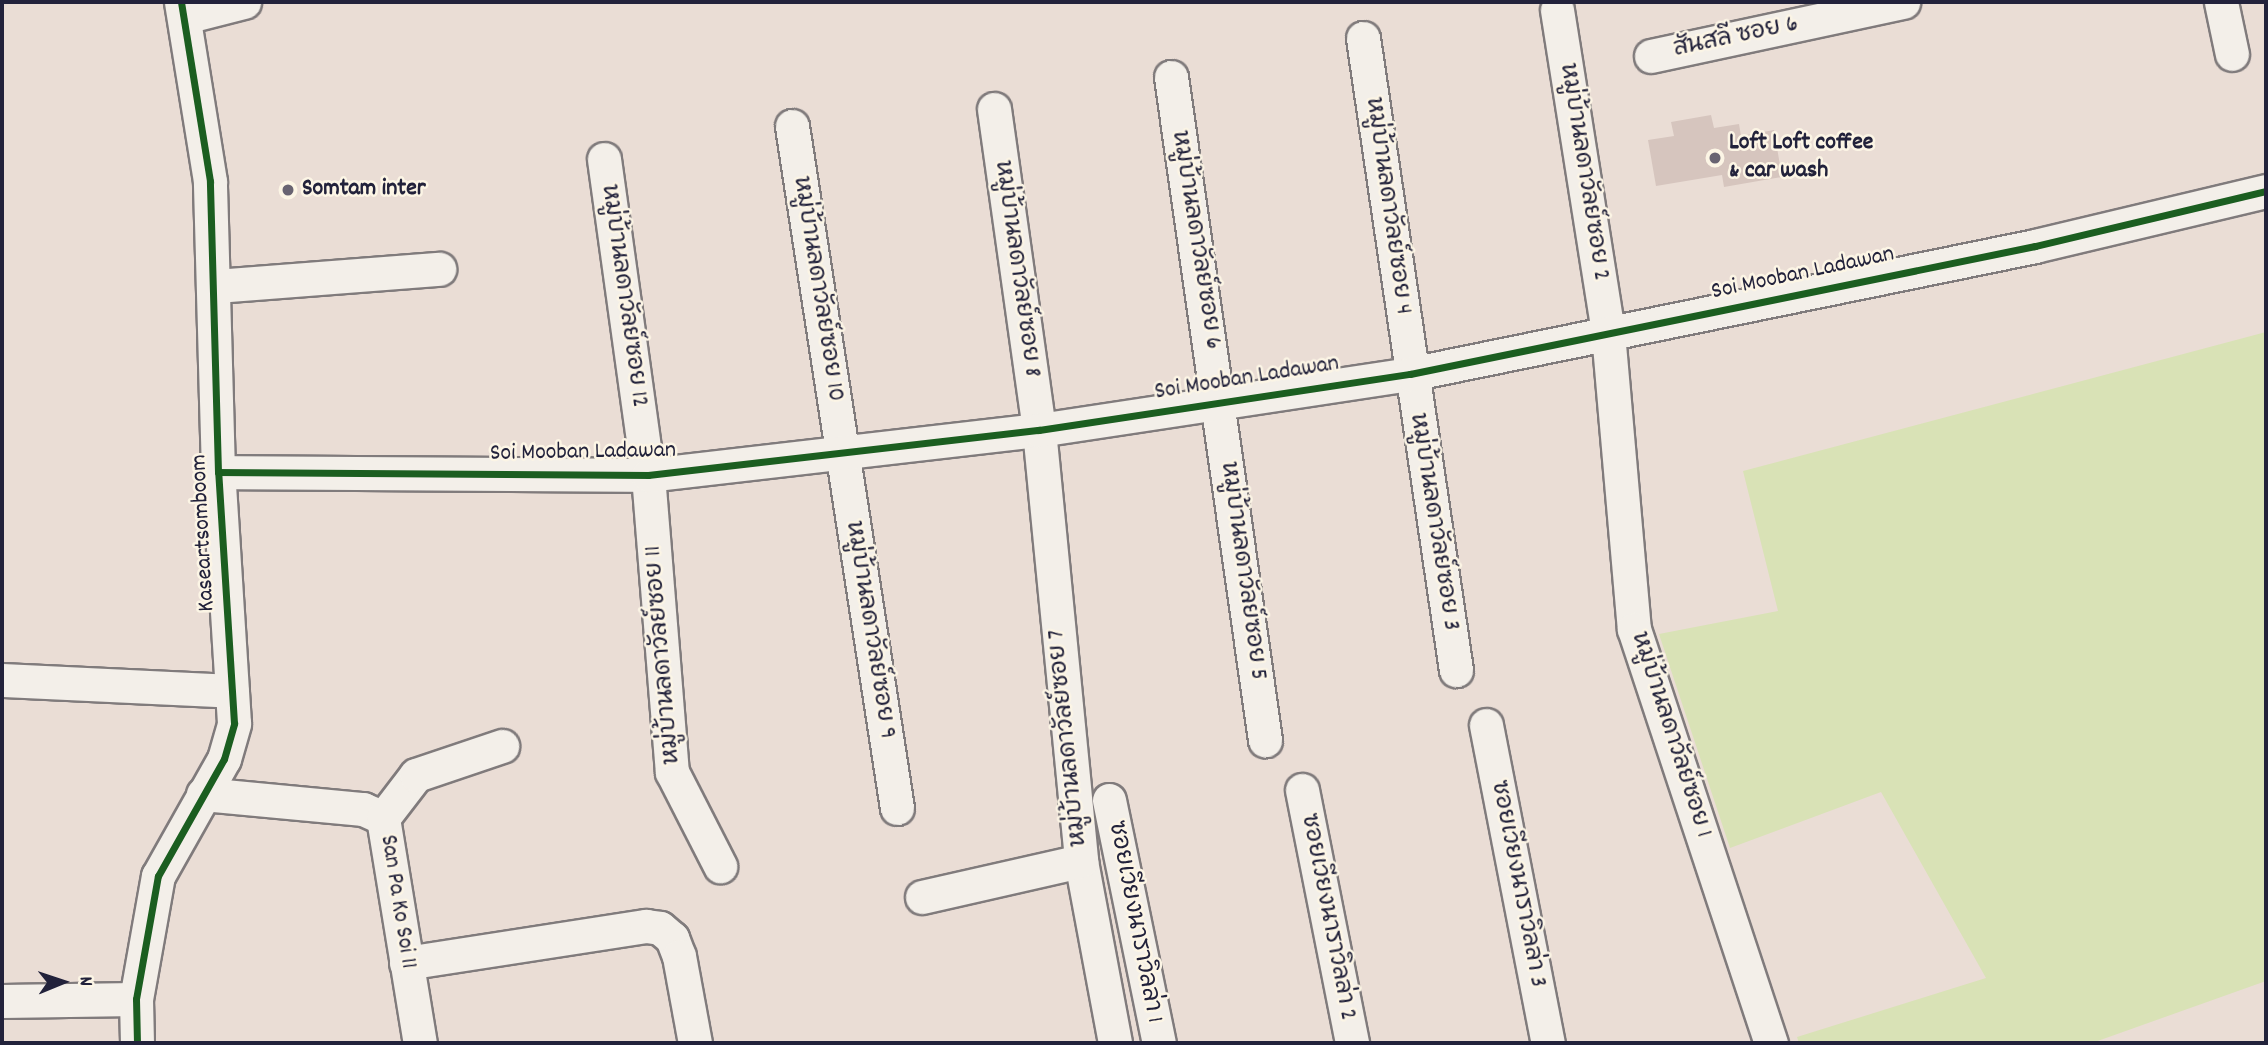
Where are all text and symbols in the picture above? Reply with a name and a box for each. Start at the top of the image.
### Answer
street label: สันสลี ซอย 6 [1671,11,1801,65]
street label: หมู่บ้านลดาวัลย์ซอย 2 [1552,61,1614,283]
street label: หมู่บ้านลดาวัลย์ซอย 4 [1358,96,1416,316]
street label: หมู่บ้านลดาวัลย์ซอย 6 [1164,129,1226,351]
place label: Loft Loft coffee & car wash [1729,130,1873,186]
marker: Loft Loft coffee & car wash [1707,150,1723,166]
street label: หมู่บ้านลดาวัลย์ซอย 8 [987,159,1045,379]
street label: หมู่บ้านลดาวัลย์ซอย 10 [785,174,849,404]
place label: Somtam inter [302,176,426,204]
marker: Somtam inter [280,182,296,198]
street label: หมู่บ้านลดาวัลย์ซอย 12 [593,183,653,409]
street label: Soi Mooban Ladawan [1709,241,1897,307]
street label: Soi Mooban Ladawan [1153,350,1341,408]
street label: หมู่บ้านลดาวัลย์ซอย 3 [1402,411,1464,633]
street label: Soi Mooban Ladawan [490,437,676,469]
street label: Kaseartsomboom [185,454,223,612]
street label: หมู่บ้านลดาวัลย์ซอย 5 [1212,460,1272,682]
street label: หมู่บ้านลดาวัลย์ซอย 9 [838,519,900,741]
street label: หมู่บ้านลดาวัลย์ซอย 11 [640,544,688,766]
street label: หมู่บ้านลดาวัลย์ซอย 7 [1043,628,1095,848]
street label: หมู่บ้านลดาวัลย์ซอย 1 [1623,629,1717,841]
street label: ซอยเวียงนาราวิลล่า 3 [1483,778,1551,990]
street label: ซอยเวียงนาราวิลล่า 2 [1293,811,1361,1023]
street label: ซอยเวียงนาราวิลล่า 1 [1100,819,1168,1025]
street label: San Pa Ko Soi 11 [372,833,422,971]
north arrow [28,947,98,1017]
text: N [71,976,98,986]

